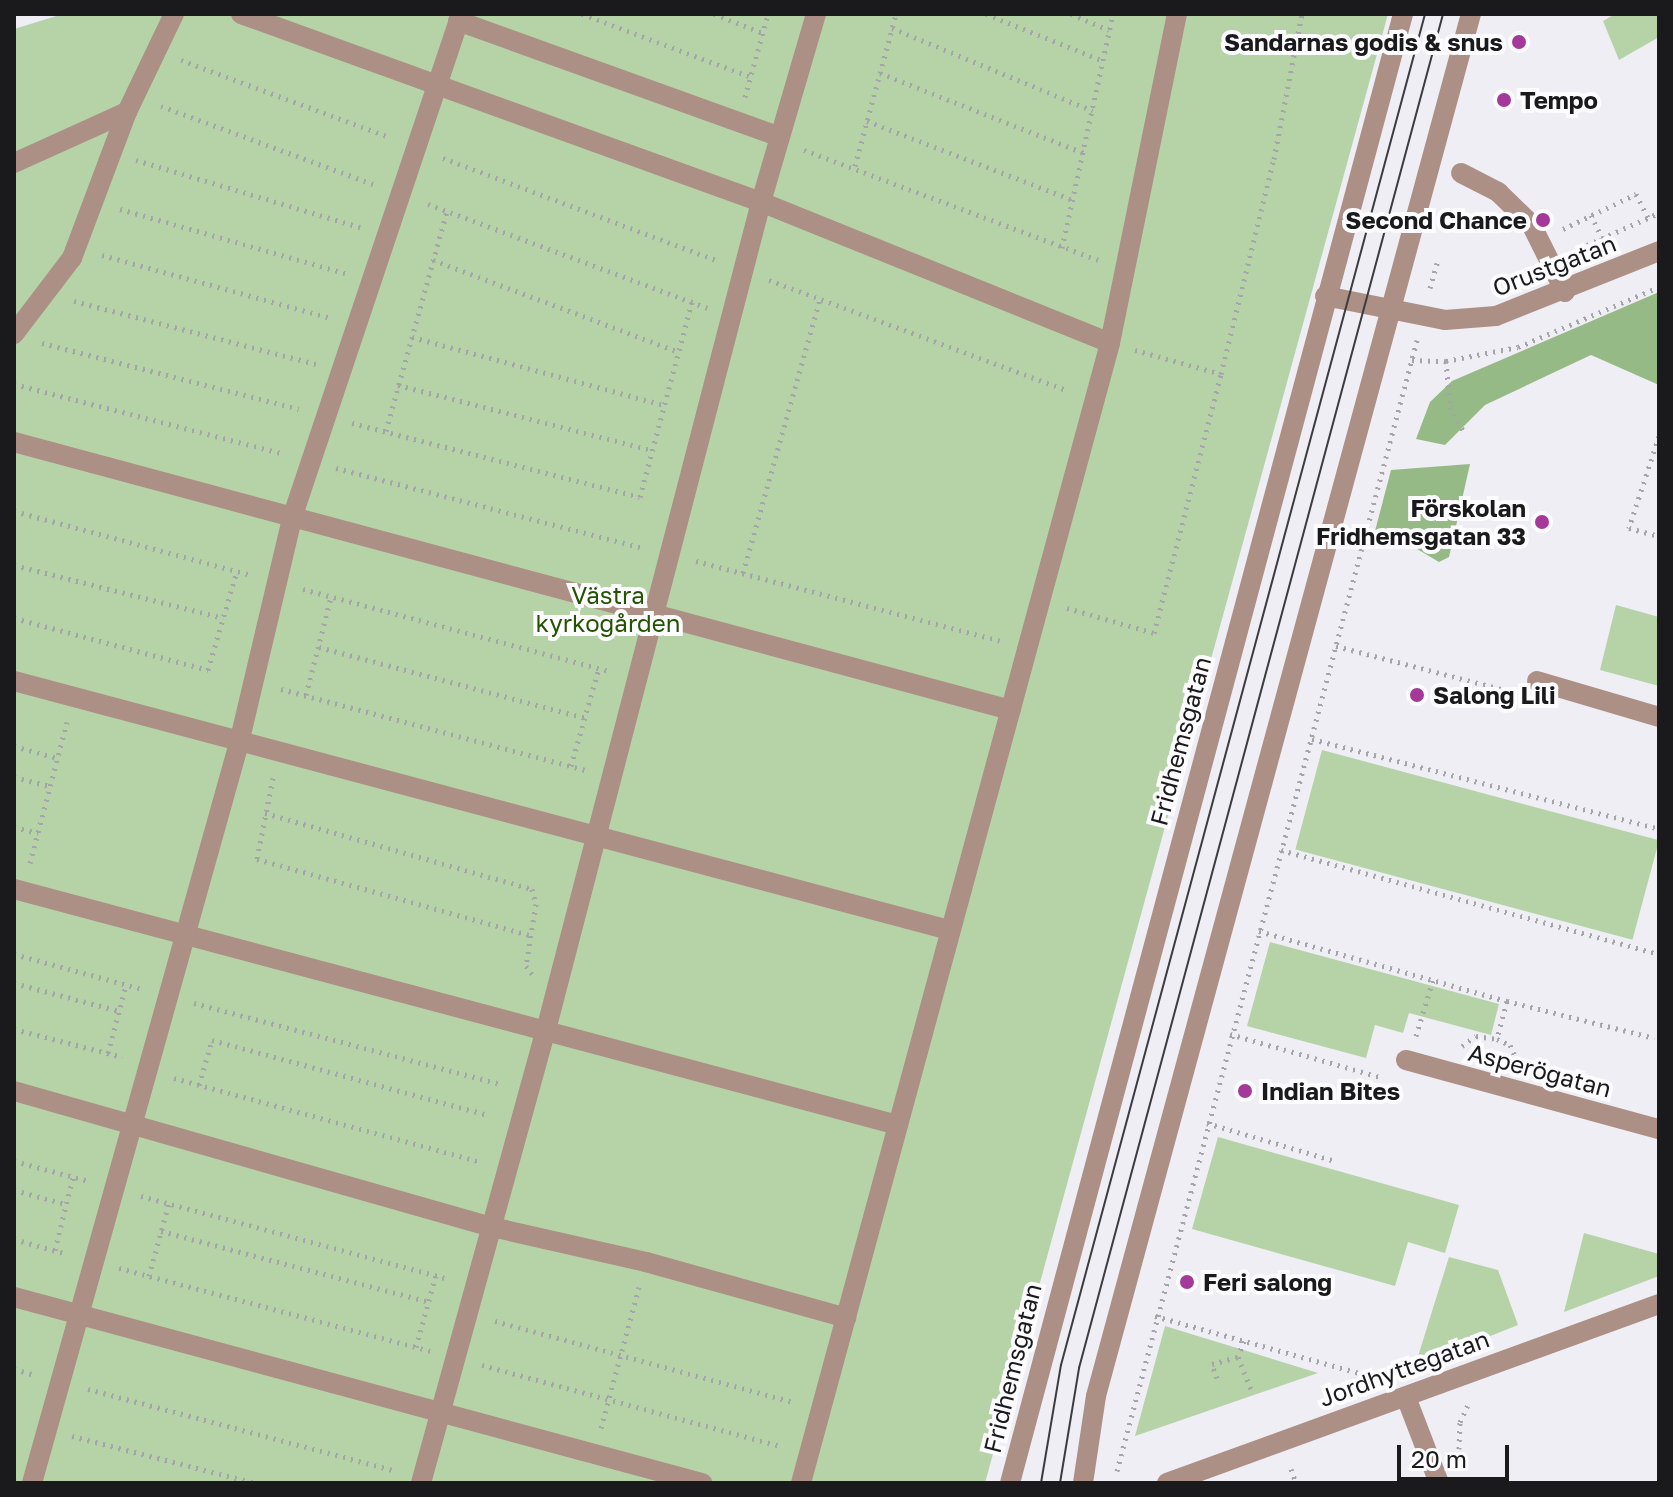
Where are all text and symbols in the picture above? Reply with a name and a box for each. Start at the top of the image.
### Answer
place label: Sandarnas godis & snus [1224,28,1503,56]
marker: Sandarnas godis & snus [1510,33,1528,51]
place label: Tempo [1520,86,1598,114]
marker: Tempo [1495,91,1513,109]
place label: Second Chance [1345,206,1527,234]
marker: Second Chance [1534,211,1552,229]
street label: Orustgatan [1488,228,1620,302]
place label: Förskolan Fridhemsgatan 33 [1316,494,1526,550]
marker: Förskolan Fridhemsgatan 33 [1533,513,1551,531]
park label: Västra kyrkogården [536,581,680,637]
street label: Fridhemsgatan [1144,653,1216,829]
place label: Salong Lili [1433,681,1555,709]
marker: Salong Lili [1408,686,1426,704]
street label: Asperögatan [1465,1037,1615,1103]
place label: Indian Bites [1261,1077,1400,1105]
marker: Indian Bites [1236,1082,1254,1100]
place label: Feri salong [1203,1268,1332,1296]
marker: Feri salong [1178,1273,1196,1291]
street label: Fridhemsgatan [977,1280,1047,1456]
street label: Jordhyttegatan [1315,1324,1493,1412]
scale bar [1401,1429,1513,1479]
text: 20 m [1411,1444,1467,1473]

